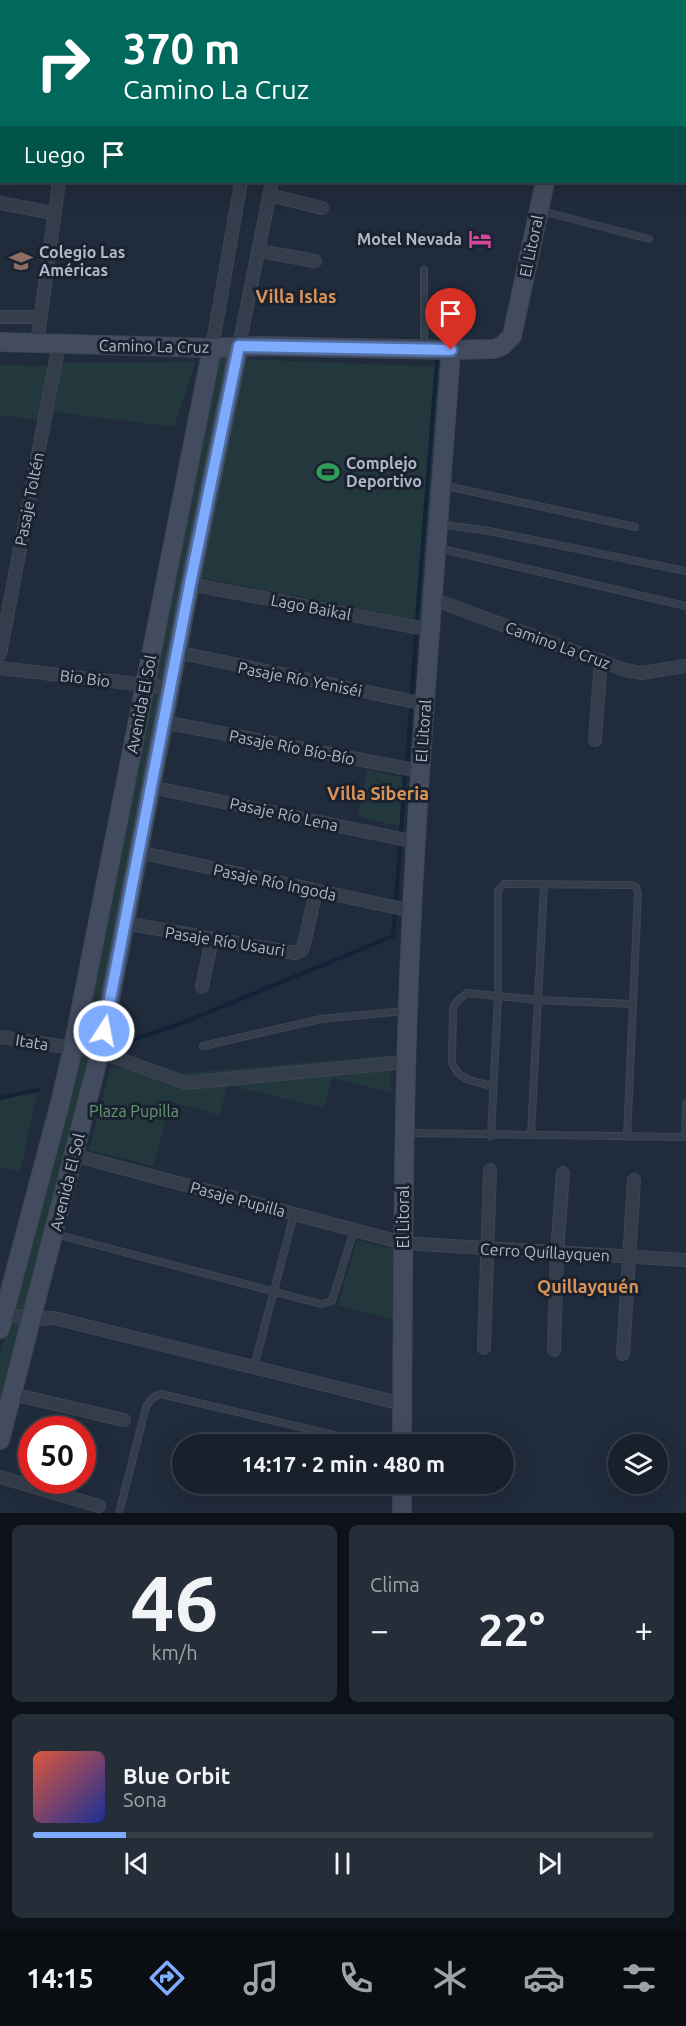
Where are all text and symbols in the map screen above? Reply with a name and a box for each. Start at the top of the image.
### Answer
icon: right [24,24,102,102]
text: 370 m [123,25,240,72]
text: Camino La Cruz [123,74,309,104]
icon: arrive [97,138,130,171]
text: Luego [24,142,85,167]
street label: El Litoral [516,213,546,279]
hotel icon: Motel Nevada [467,226,493,252]
place label: Motel Nevada [357,230,462,248]
place label: Colegio Las Américas [39,243,125,279]
school or university icon: Colegio Las Américas [8,248,34,274]
district label: Villa Islas [255,286,337,306]
pin [425,288,476,350]
icon: arrive [434,297,467,330]
street label: Camino La Cruz [99,336,209,356]
street label: Pasaje Toltén [11,451,47,547]
place label: Complejo Deportivo [346,454,422,490]
sports icon: Complejo Deportivo [315,459,341,485]
street label: Lago Baikal [269,590,353,624]
street label: Camino La Cruz [503,618,613,672]
street label: Avenida El Sol [123,653,159,755]
street label: Pasaje Río Yeniséi [236,658,364,700]
street label: Bio Bio [59,666,111,690]
street label: El Litoral [412,699,434,763]
street label: Pasaje Río Bío-Bío [228,726,356,768]
district label: Villa Siberia [327,783,429,803]
street label: Pasaje Río Lena [228,794,340,834]
street label: Pasaje Río Ingoda [212,860,338,904]
street label: Pasaje Río Usauri [164,923,286,959]
position arrow [72,999,136,1063]
street label: Itata [14,1031,50,1053]
park label: Plaza Pupilla [89,1102,179,1120]
street label: Avenida El Sol [46,1131,88,1233]
street label: Pasaje Pupilla [188,1178,288,1220]
street label: El Litoral [394,1186,412,1248]
street label: Cerro Quíllayquen [480,1240,610,1264]
district label: Quillayquén [537,1276,639,1296]
speed limit sign: 50 [18,1416,96,1494]
map controls [608,1434,668,1494]
button: layers [608,1434,668,1494]
text: 14:17 · 2 min · 480 m [241,1451,445,1476]
text: 46 [131,1558,218,1646]
text: Clima [370,1573,420,1596]
text: 22° [478,1604,545,1655]
text: − [370,1611,389,1648]
text: + [634,1611,653,1648]
text: km/h [151,1641,198,1664]
text: Blue Orbit [123,1763,230,1788]
text: Sona [123,1788,167,1811]
icon: previous [120,1847,153,1880]
icon: pause [326,1847,359,1880]
icon: next [533,1847,566,1880]
icon: directions [146,1957,188,1999]
icon: music [240,1957,282,1999]
icon: phone [335,1957,377,1999]
icon: climate [429,1957,471,1999]
icon: car [523,1957,565,1999]
icon: filters [618,1957,660,1999]
text: 14:15 [26,1963,94,1993]

